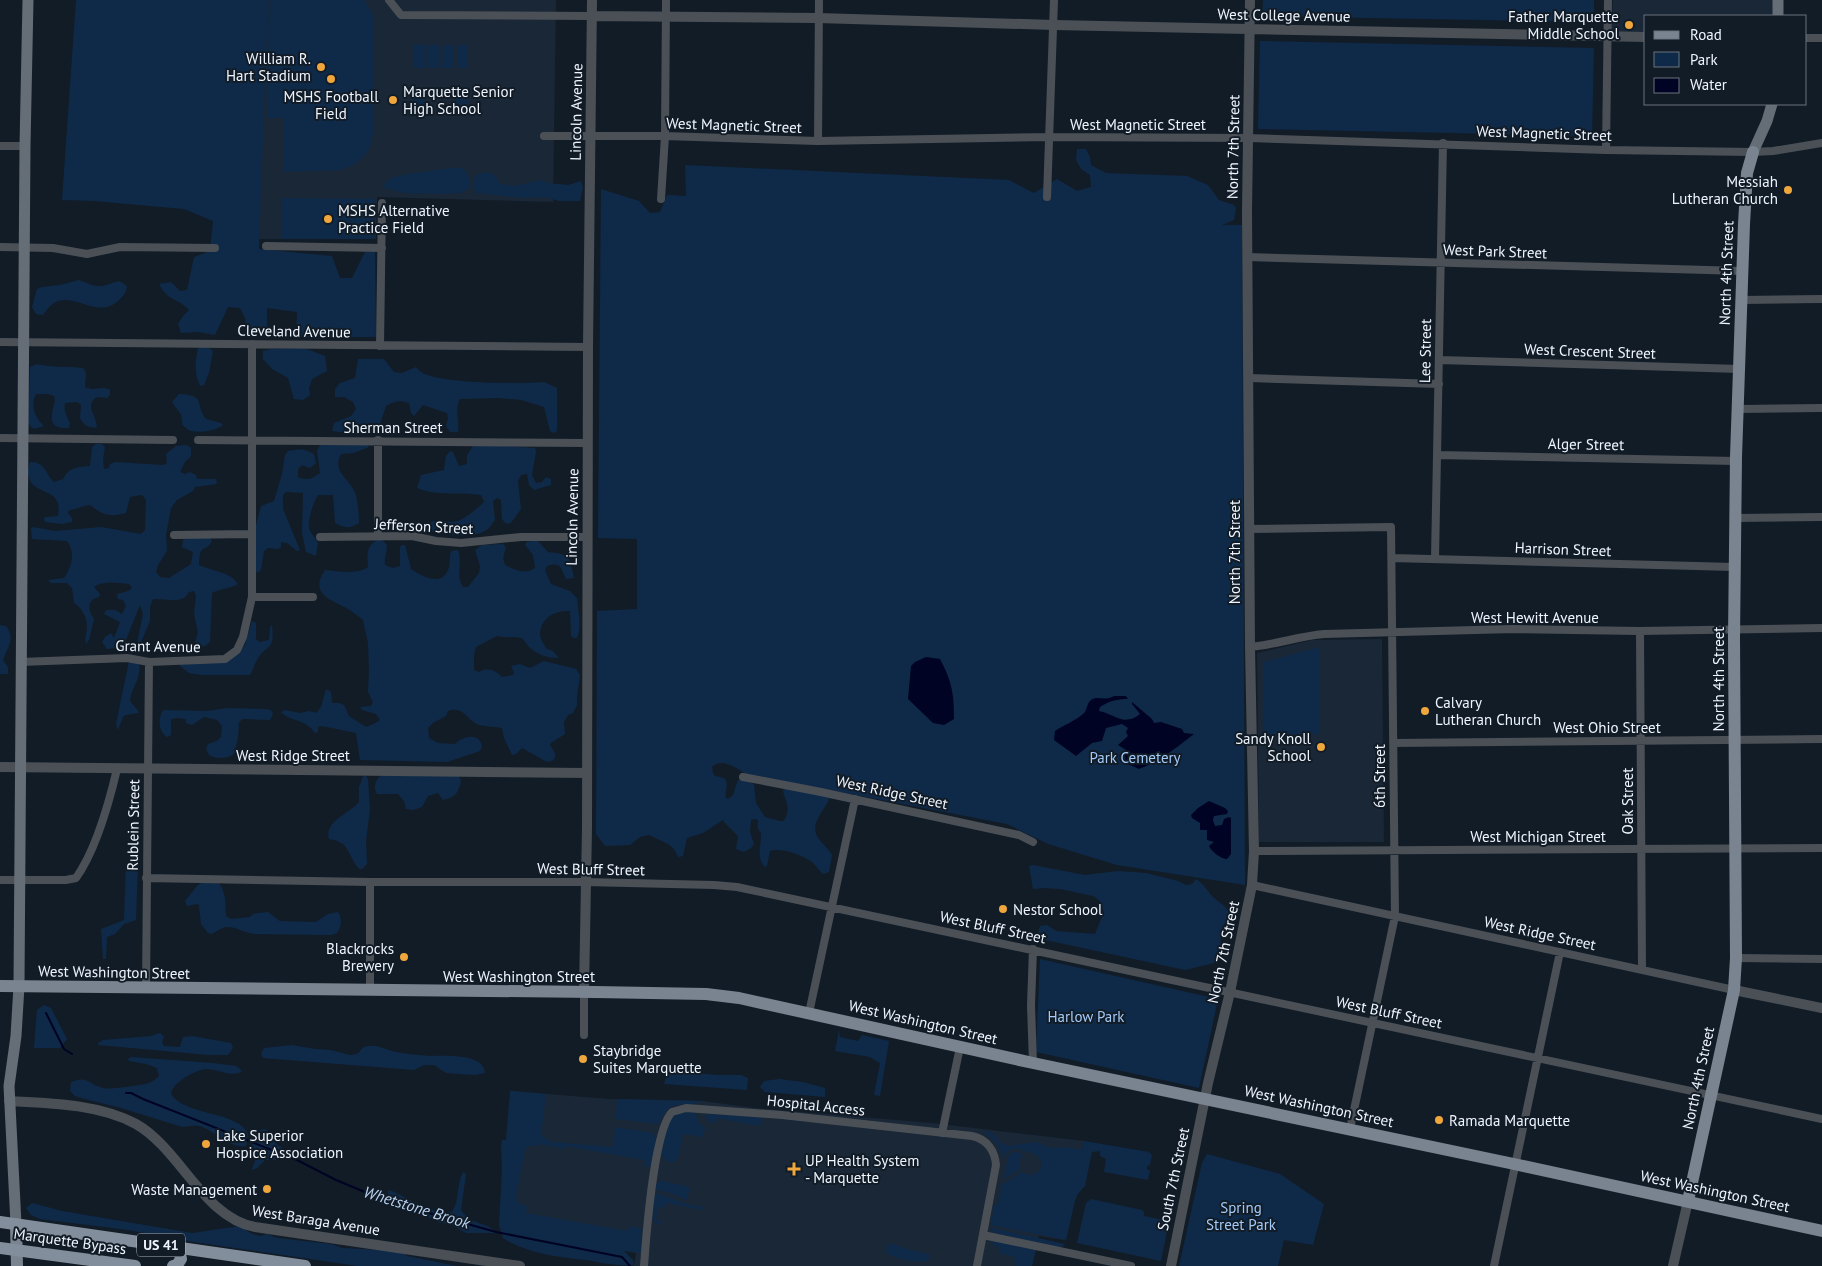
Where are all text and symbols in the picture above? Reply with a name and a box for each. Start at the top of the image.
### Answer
street label: West College Avenue [1217,4,1351,26]
place label: Father Marquette Middle School [1508,7,1620,43]
legend [1644,15,1807,105]
marker: Father Marquette Middle School [1623,19,1635,31]
text: Road [1690,25,1722,44]
place label: William R. Hart Stadium [226,49,311,85]
text: Park [1690,50,1718,69]
marker: William R. Hart Stadium [315,61,327,73]
street label: Lincoln Avenue [566,63,586,161]
marker: MSHS Football Field [325,73,337,85]
text: Water [1690,75,1727,94]
place label: Marquette Senior High School [403,82,514,118]
place label: MSHS Football Field [283,87,379,123]
marker: Marquette Senior High School [387,94,399,106]
street label: North 7th Street [1223,95,1243,199]
street label: West Magnetic Street [666,113,802,137]
street label: West Magnetic Street [1070,115,1206,134]
street label: West Magnetic Street [1476,121,1612,145]
place label: Messiah Lutheran Church [1672,172,1778,208]
marker: Messiah Lutheran Church [1782,184,1794,196]
place label: MSHS Alternative Practice Field [338,201,450,237]
marker: MSHS Alternative Practice Field [322,213,334,225]
street label: North 4th Street [1715,220,1737,326]
street label: West Park Street [1443,240,1547,262]
street label: Lee Street [1415,319,1435,383]
street label: Cleveland Avenue [237,321,351,341]
street label: West Crescent Street [1524,339,1656,363]
street label: Sherman Street [343,418,443,437]
street label: Alger Street [1548,434,1624,454]
street label: Lincoln Avenue [562,468,582,566]
street label: North 7th Street [1225,500,1244,604]
street label: Jefferson Street [373,514,474,538]
street label: Harrison Street [1514,538,1612,560]
street label: West Hewitt Avenue [1471,608,1599,627]
street label: North 4th Street [1709,627,1728,731]
street label: Grant Avenue [115,636,201,656]
place label: Calvary Lutheran Church [1435,693,1541,729]
marker: Calvary Lutheran Church [1419,705,1431,717]
street label: West Ohio Street [1553,718,1661,737]
place label: Sandy Knoll School [1235,729,1312,765]
marker: Sandy Knoll School [1315,741,1327,753]
street label: 6th Street [1370,744,1389,808]
street label: West Ridge Street [236,746,350,765]
park label: Park Cemetery [1089,748,1181,767]
street label: Oak Street [1618,768,1637,834]
street label: West Ridge Street [834,771,950,813]
street label: Rublein Street [123,779,143,871]
street label: West Michigan Street [1470,827,1606,846]
street label: West Bluff Street [537,859,645,879]
street label: North 7th Street [1203,899,1243,1005]
place label: Nestor School [1013,900,1103,919]
marker: Nestor School [997,903,1009,915]
street label: West Bluff Street [938,906,1048,948]
street label: West Ridge Street [1482,912,1598,954]
place label: Blackrocks Brewery [326,939,394,975]
marker: Blackrocks Brewery [398,951,410,963]
street label: West Washington Street [38,961,190,983]
street label: West Washington Street [443,967,595,986]
street label: West Bluff Street [1334,991,1444,1033]
street label: West Washington Street [847,996,999,1048]
park label: Harlow Park [1047,1007,1125,1026]
street label: North 4th Street [1678,1025,1718,1131]
place label: Staybridge Suites Marquette [593,1041,702,1077]
marker: Staybridge Suites Marquette [577,1053,589,1065]
street label: West Washington Street [1243,1081,1395,1131]
street label: Hospital Access [766,1090,866,1120]
place label: Ramada Marquette [1449,1111,1570,1130]
marker: Ramada Marquette [1433,1114,1445,1126]
place label: Lake Superior Hospice Association [216,1126,343,1162]
street label: South 7th Street [1153,1126,1193,1232]
marker: Lake Superior Hospice Association [200,1138,212,1150]
place label: UP Health System - Marquette [805,1151,919,1187]
marker: UP Health System - Marquette [787,1162,801,1176]
street label: West Washington Street [1639,1166,1791,1216]
place label: Waste Management [131,1180,257,1199]
water label: Whetstone Brook [361,1181,473,1233]
marker: Waste Management [261,1183,273,1195]
park label: Spring Street Park [1206,1198,1277,1234]
street label: West Baraga Avenue [251,1200,381,1240]
street label: Marquette Bypass [12,1224,128,1258]
road number: US 41 [137,1234,185,1256]

